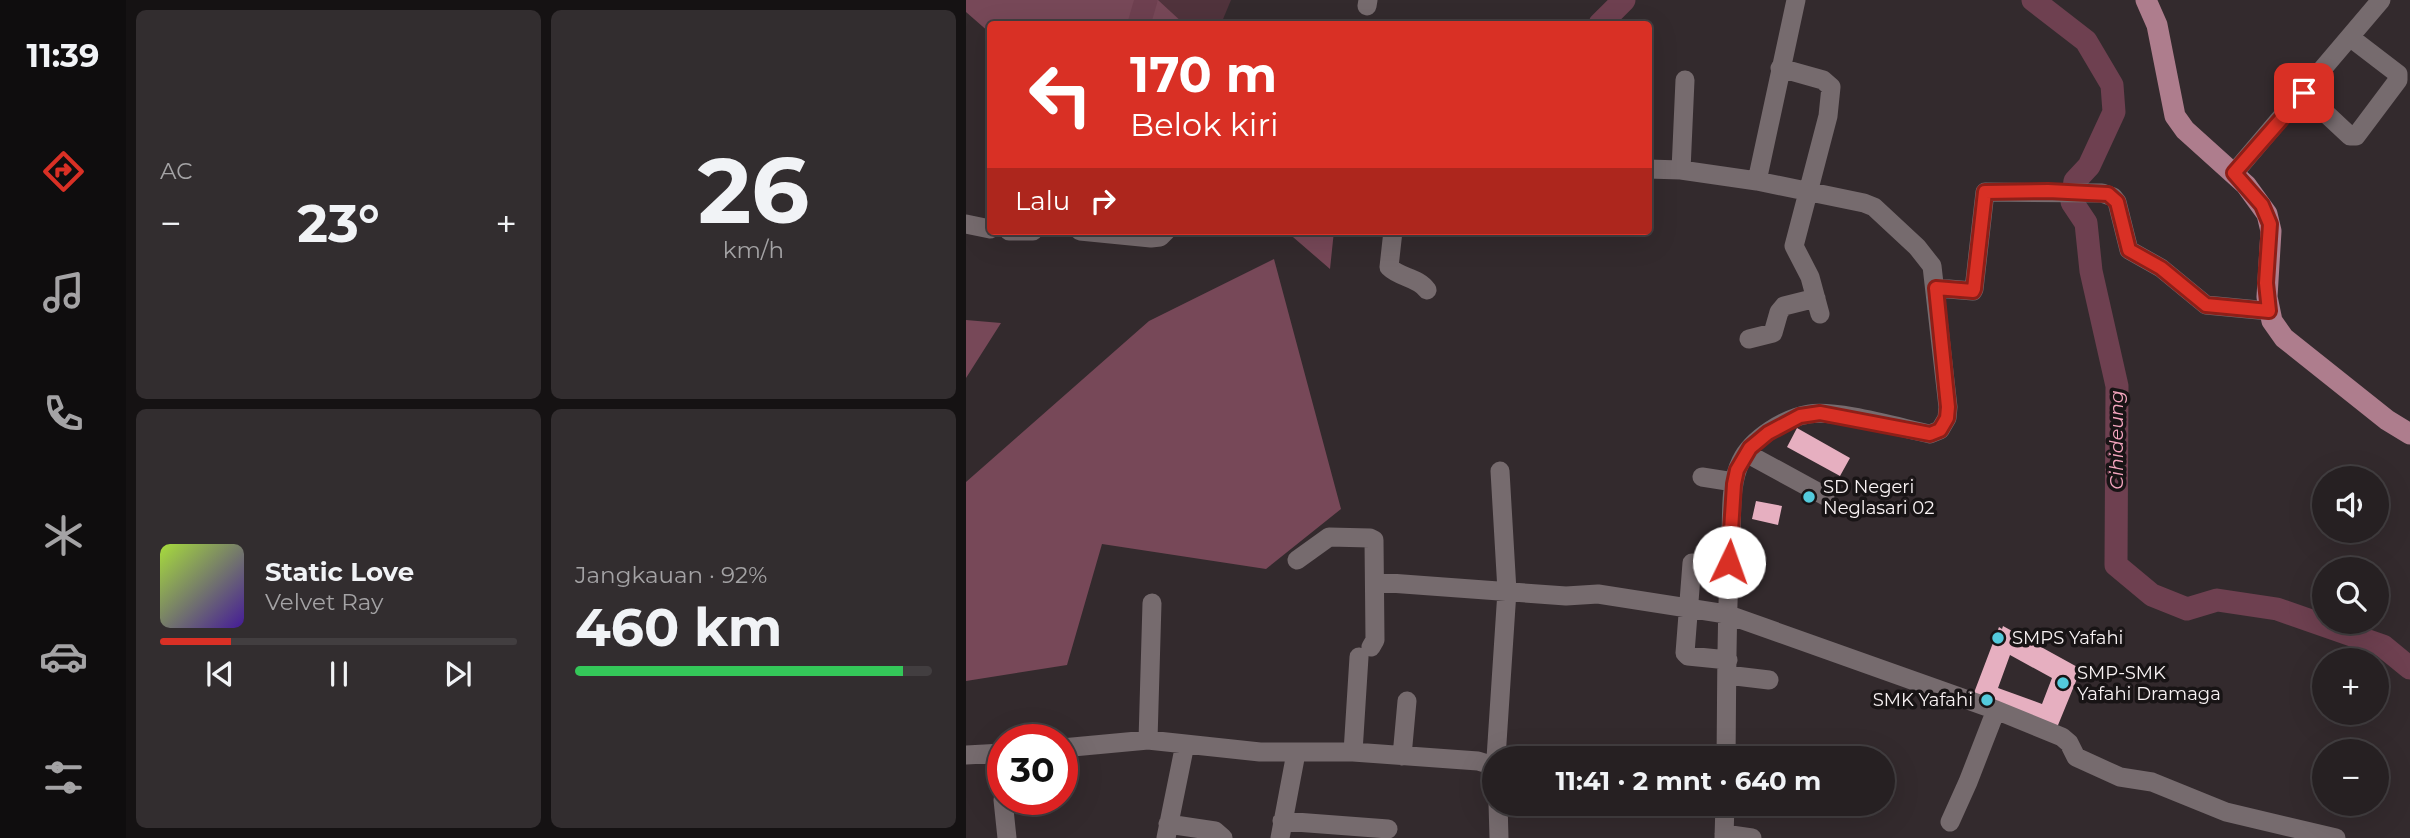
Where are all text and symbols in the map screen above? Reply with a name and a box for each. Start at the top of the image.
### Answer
text: 11:39 [27,36,99,75]
text: 170 m [1130,45,1277,104]
icon: left [1015,49,1106,140]
pin [2274,63,2334,123]
icon: arrive [2285,74,2323,112]
text: Belok kiri [1130,105,1279,144]
text: 26 [698,135,809,246]
icon: directions [39,147,88,196]
text: AC [160,157,193,185]
icon: right [1084,182,1122,220]
text: Lalu [1015,185,1070,217]
text: 23° [297,192,380,255]
text: − [160,200,182,247]
text: + [495,200,517,247]
text: km/h [723,236,784,264]
icon: music [39,268,88,317]
icon: phone [39,389,88,438]
water label: Cihideung [2105,390,2128,490]
map controls [2312,466,2389,816]
button: sound [2312,466,2389,543]
place label: SD Negeri Neglasari 02 [1823,476,1934,519]
marker: SD Negeri Neglasari 02 [1801,489,1817,505]
icon: climate [39,511,88,560]
position arrow [1692,525,1766,599]
text: Static Love [265,556,414,588]
button: search [2312,557,2389,634]
text: Jangkauan · 92% [575,561,767,589]
text: Velvet Ray [265,588,383,616]
text: 460 km [575,596,782,659]
place label: SMPS Yafahi [2012,627,2123,649]
marker: SMPS Yafahi [1990,630,2006,646]
icon: car [39,632,88,681]
button: + [2312,648,2389,725]
icon: previous [201,655,239,693]
icon: pause [320,655,358,693]
icon: next [439,655,477,693]
place label: SMP-SMK Yafahi Dramaga [2077,662,2221,705]
marker: SMP-SMK Yafahi Dramaga [2055,675,2071,691]
place label: SMK Yafahi [1873,689,1973,711]
marker: SMK Yafahi [1979,692,1995,708]
speed limit sign: 30 [987,724,1078,815]
button: − [2312,739,2389,816]
icon: filters [39,753,88,802]
text: 11:41 · 2 mnt · 640 m [1556,765,1821,797]

